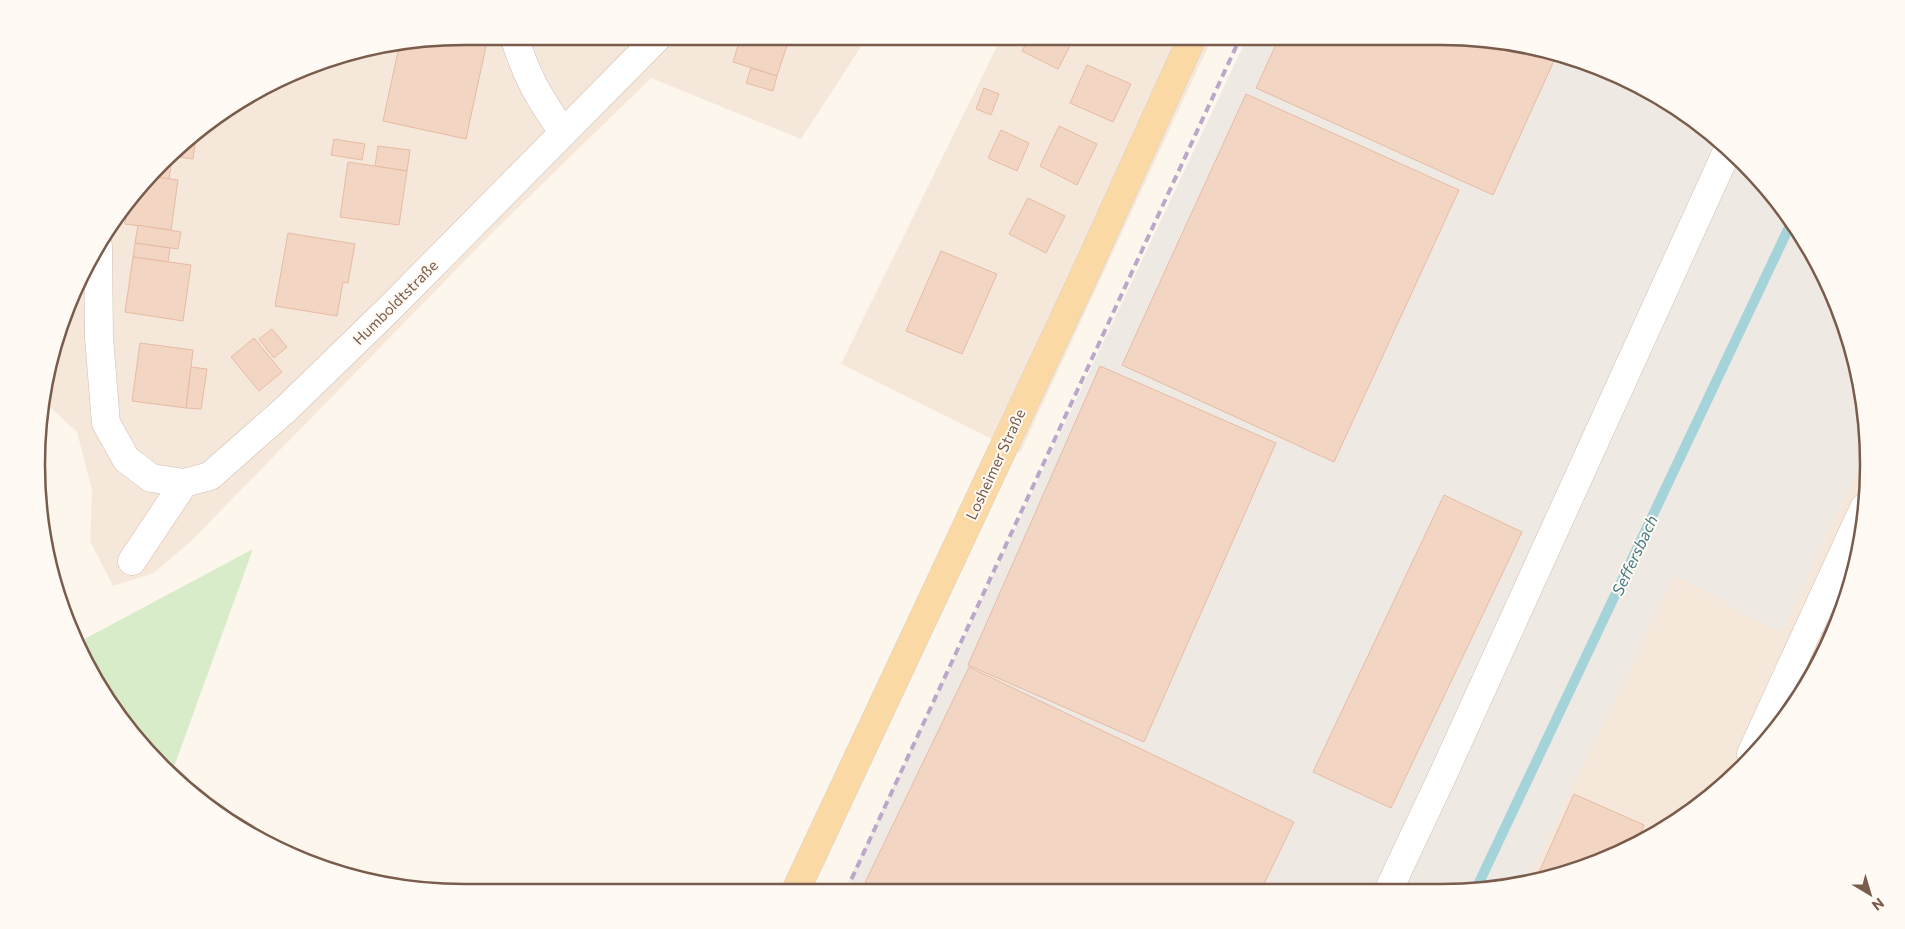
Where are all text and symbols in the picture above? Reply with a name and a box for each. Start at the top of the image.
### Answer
street label: Humboldtstraße [349,256,441,348]
street label: Losheimer Straße [961,406,1029,522]
water label: Seffersbach [1607,512,1661,598]
north arrow [1845,869,1895,919]
text: N [1869,895,1888,915]

